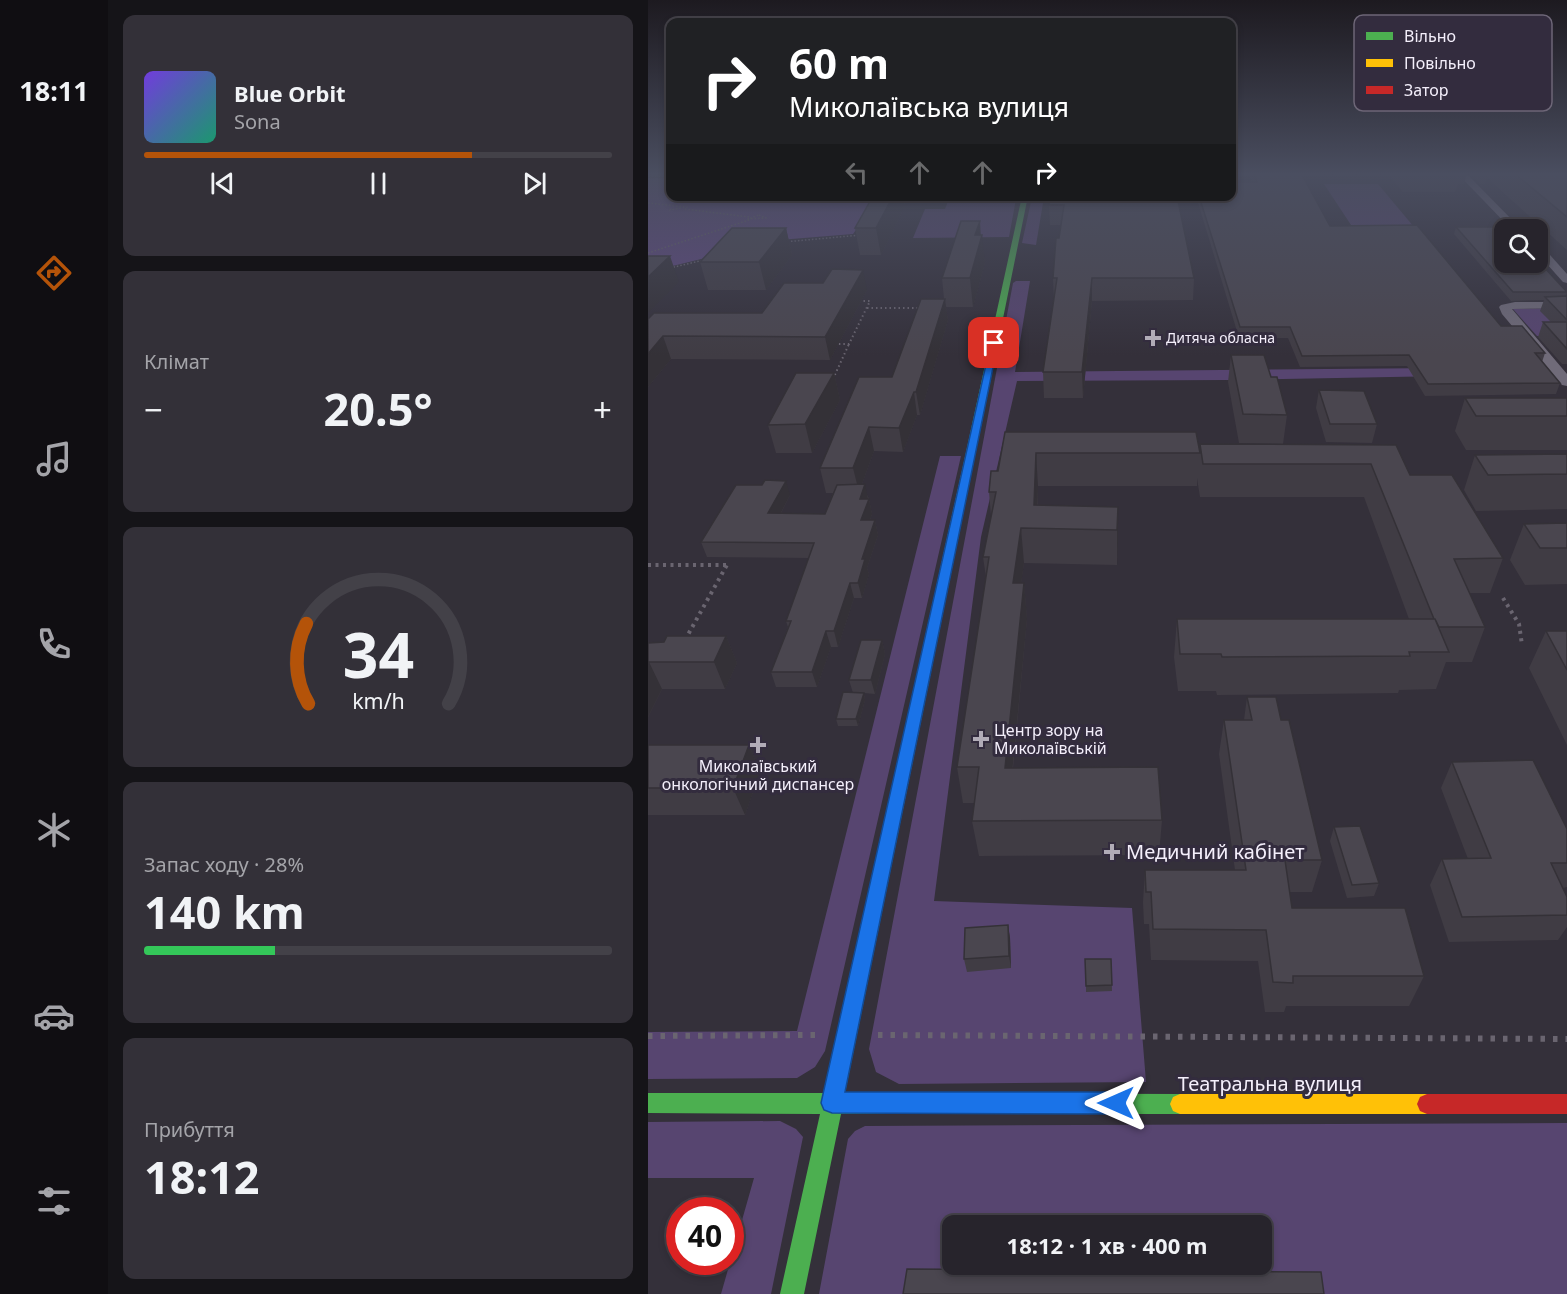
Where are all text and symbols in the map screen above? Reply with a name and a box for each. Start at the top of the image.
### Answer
legend [1354,15,1552,111]
text: Вільно [1404,25,1456,47]
text: 60 m [789,34,889,91]
icon: right [690,42,768,120]
text: Повільно [1404,52,1476,74]
text: 18:11 [19,72,89,109]
text: Blue Orbit [234,78,346,108]
text: Затор [1404,79,1448,101]
text: Миколаївська вулиця [789,88,1069,125]
text: Sona [234,108,281,135]
icon: left [840,156,873,189]
icon: ahead [903,156,936,189]
icon: ahead [966,156,999,189]
icon: right [1029,156,1062,189]
icon: previous [206,167,239,200]
icon: pause [362,167,395,200]
icon: next [518,167,551,200]
map controls [1494,219,1548,273]
button: search [1494,219,1548,273]
icon: directions [33,252,75,294]
pin [968,317,1019,368]
icon: arrive [977,326,1010,359]
place label: Дитяча обласна [1166,328,1275,347]
marker: Дитяча обласна [1144,329,1162,347]
text: Клімат [144,348,209,375]
text: 20.5° [324,378,432,439]
text: − [144,387,163,432]
text: + [593,387,612,432]
icon: music [33,438,75,480]
text: 34 [342,611,414,696]
icon: phone [33,623,75,665]
text: km/h [352,686,404,715]
place label: Центр зору на Миколаївській [994,719,1107,759]
marker: Центр зору на Миколаївській [972,730,990,748]
marker: Миколаївський онкологічний диспансер [749,736,767,754]
place label: Миколаївський онкологічний диспансер [662,755,854,795]
icon: climate [33,809,75,851]
place label: Медичний кабінет [1126,838,1304,865]
marker: Медичний кабінет [1103,843,1121,861]
text: Запас ходу · 28% [144,851,304,878]
text: 140 km [144,881,305,942]
icon: car [33,995,75,1037]
street label: Театральна вулиця [1178,1070,1362,1097]
position arrow [1084,1071,1148,1135]
text: Прибуття [144,1116,235,1143]
text: 18:12 [144,1146,260,1207]
icon: filters [33,1180,75,1222]
speed limit sign: 40 [666,1197,744,1275]
text: 18:12 · 1 хв · 400 m [1007,1230,1207,1260]

